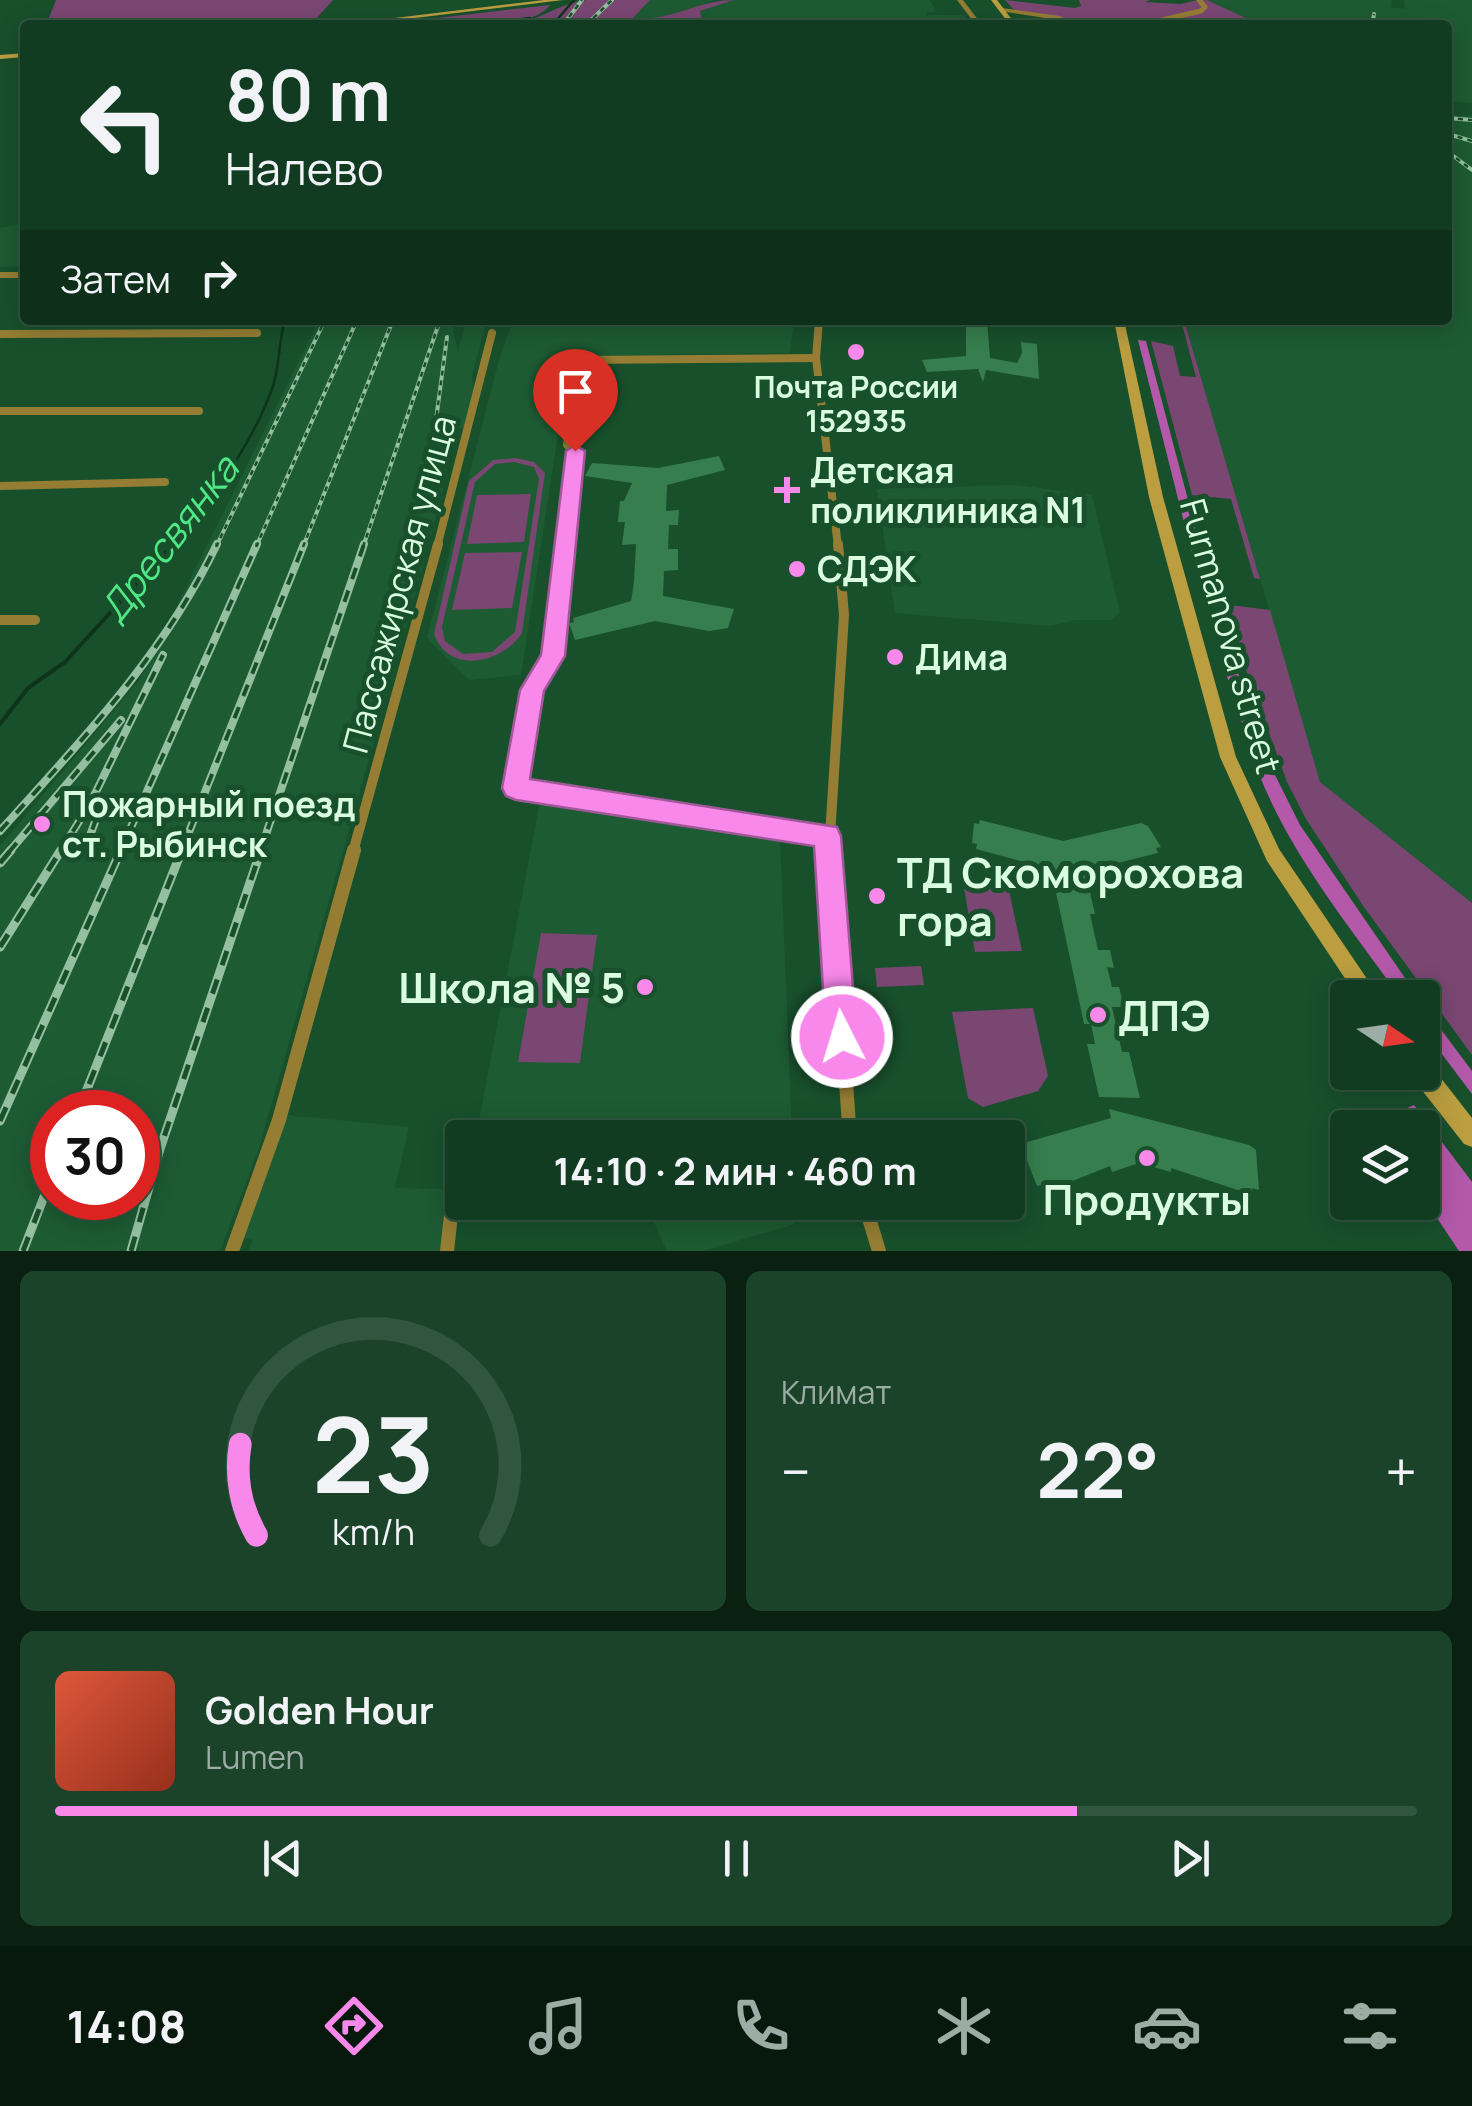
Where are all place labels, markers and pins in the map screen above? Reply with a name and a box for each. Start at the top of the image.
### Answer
marker: Почта России 152935 [845,341,867,363]
pin [533,349,618,452]
place label: Почта России 152935 [754,366,958,441]
place label: Детская поликлиника N1 [810,446,1086,534]
marker: Детская поликлиника N1 [774,477,800,503]
place label: СДЭК [817,545,917,593]
marker: СДЭК [786,558,808,580]
place label: Дима [915,633,1008,681]
marker: Дима [884,646,906,668]
place label: Пожарный поезд ст. Рыбинск [62,780,356,868]
marker: Пожарный поезд ст. Рыбинск [31,813,53,835]
place label: ТД Скоморохова гора [897,843,1244,949]
marker: ТД Скоморохова гора [866,885,888,907]
place label: Школа № 5 [399,958,625,1016]
marker: Школа № 5 [634,976,656,998]
place label: ДПЭ [1118,986,1210,1044]
marker: ДПЭ [1087,1004,1109,1026]
marker: Продукты [1136,1147,1158,1169]
place label: Продукты [1043,1170,1251,1228]

